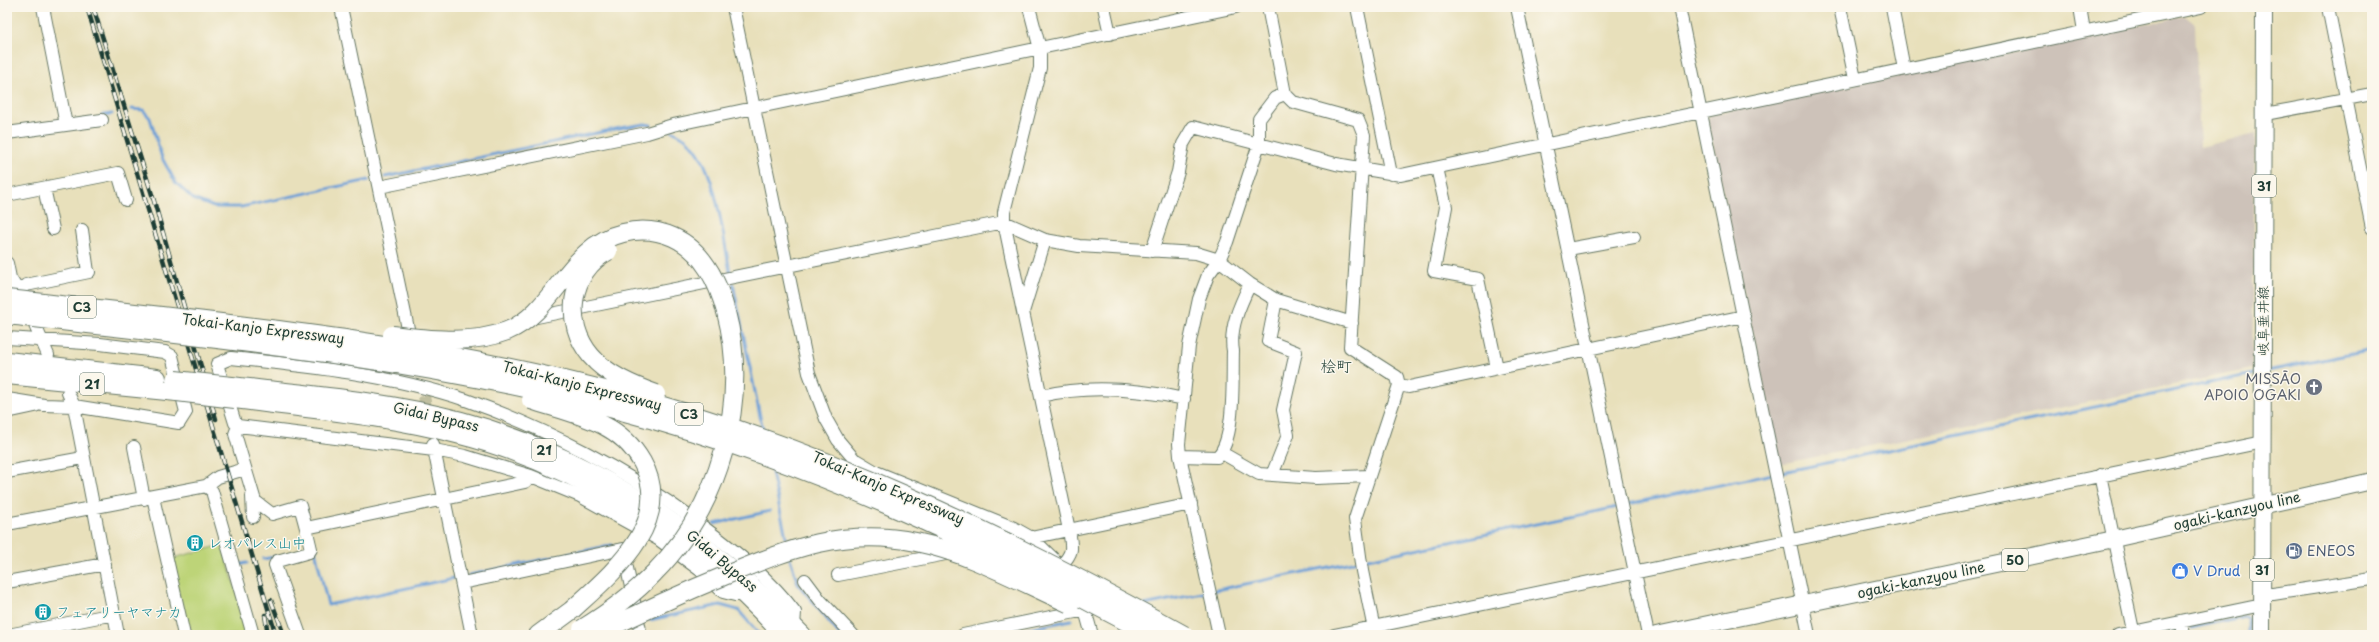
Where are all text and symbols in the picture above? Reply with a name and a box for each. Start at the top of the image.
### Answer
road number: 31 [2252,175,2276,197]
street label: 岐阜垂井線 [2252,286,2273,356]
road number: C3 [68,296,96,318]
street label: Tokai-Kanjo Expressway [181,308,346,349]
district label: 桧町 [1320,353,1352,377]
street label: Tokai-Kanjo Expressway [500,356,664,416]
place label: MISSĀO APOIO OGAKI [2204,368,2301,405]
road number: 21 [80,373,104,395]
church icon: MISSĀO APOIO OGAKI [2304,377,2324,397]
street label: Gidai Bypass [391,396,481,437]
road number: C3 [675,403,703,425]
road number: 21 [532,439,556,461]
street label: Tokai-Kanjo Expressway [809,446,968,529]
street label: ogaki-kanzyou line [2171,486,2303,535]
street label: Gidai Bypass [682,525,763,597]
place label: レオパレス山中 [208,532,306,553]
building icon: レオパレス山中 [185,533,205,553]
place label: ENEOS [2307,540,2355,561]
fuel station icon: ENEOS [2284,541,2304,561]
road number: 50 [2002,549,2028,571]
street label: ogaki-kanzyou line [1855,556,1987,603]
road number: 31 [2250,559,2274,581]
place label: V Drud [2193,560,2241,581]
shop icon: V Drud [2170,561,2190,581]
place label: フェアリーヤマナカ [56,601,182,622]
building icon: フェアリーヤマナカ [33,602,53,622]

